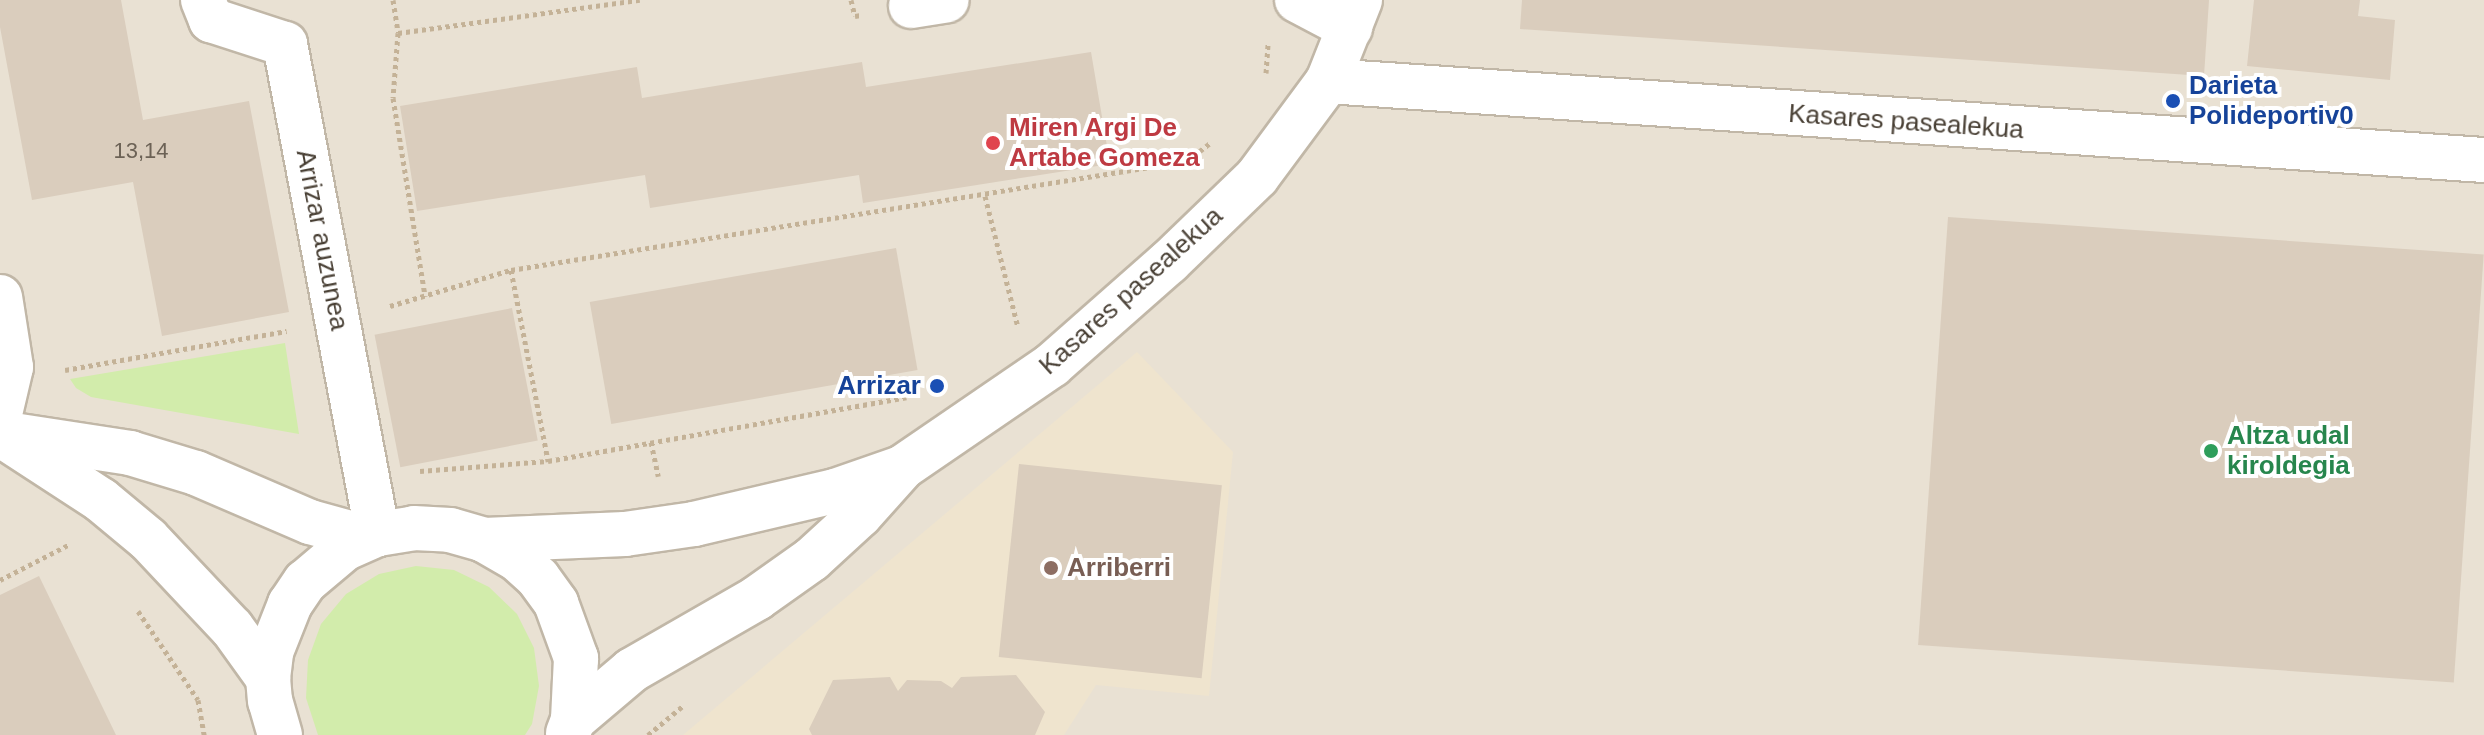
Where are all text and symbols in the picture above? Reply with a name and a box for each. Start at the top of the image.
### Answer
place label: Darieta Polideportiv0 [2189,70,2354,132]
marker: Darieta Polideportiv0 [2164,92,2182,110]
street label: Kasares pasealekua [1787,98,2025,146]
place label: Miren Argi De Artabe Gomeza [1009,112,1200,174]
marker: Miren Argi De Artabe Gomeza [984,134,1002,152]
house number: 13,14 [113,138,169,164]
street label: Arrizar auzunea [289,147,355,333]
street label: Kasares pasealekua [1033,201,1229,381]
place label: Arrizar [837,370,921,402]
marker: Arrizar [928,377,946,395]
place label: Altza udal kiroldegia [2227,420,2350,482]
marker: Altza udal kiroldegia [2202,442,2220,460]
place label: Arriberri [1067,552,1171,584]
marker: Arriberri [1042,559,1060,577]

